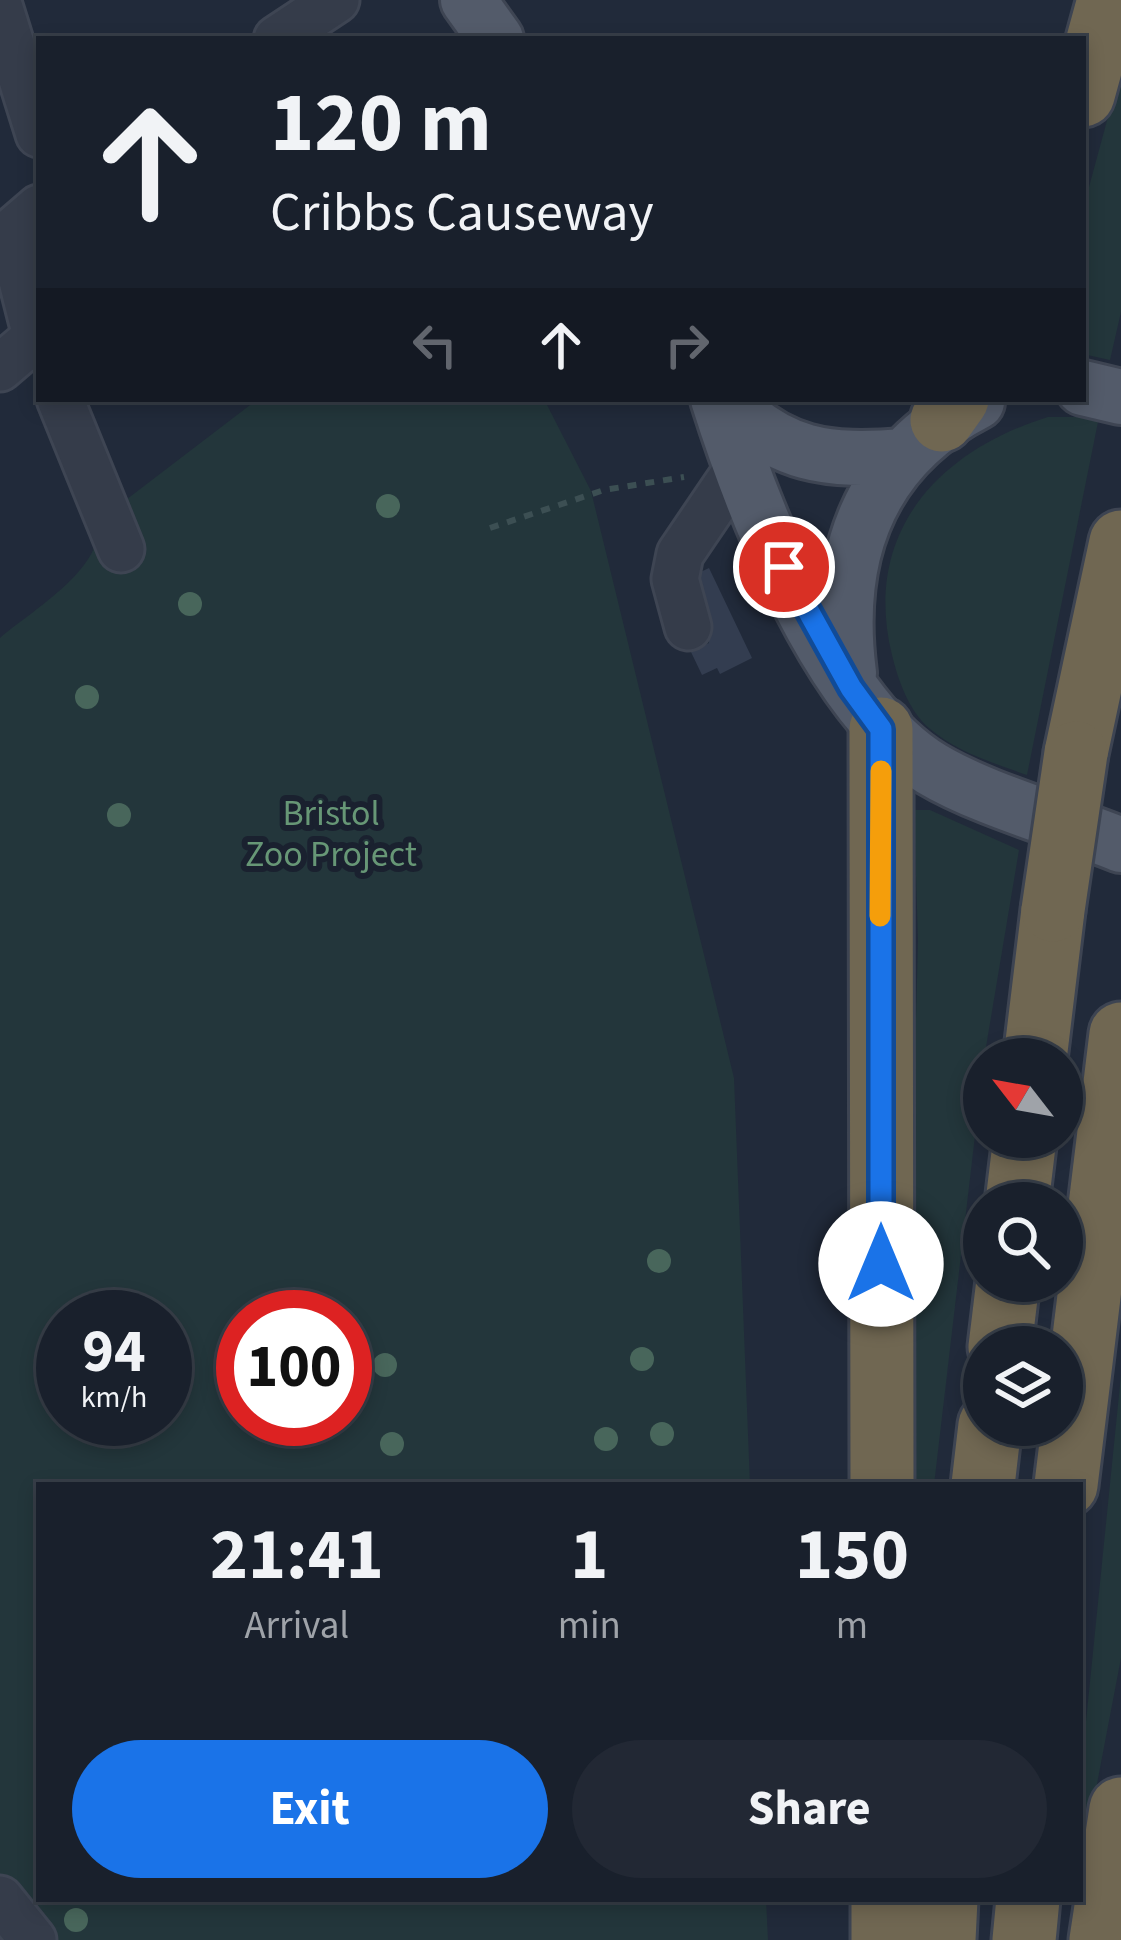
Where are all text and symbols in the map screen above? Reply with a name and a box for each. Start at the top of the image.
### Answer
text: 120 m [270,64,492,184]
icon: ahead [72,84,228,240]
text: Cribbs Causeway [270,175,654,252]
icon: left [402,312,468,378]
icon: ahead [528,312,594,378]
icon: right [654,312,720,378]
pin [733,516,835,618]
icon: arrive [751,534,817,600]
park label: Bristol Zoo Project [245,788,417,880]
north arrow [963,1038,1083,1158]
map controls [963,1038,1083,1446]
button: search [963,1182,1083,1302]
position arrow [818,1201,944,1327]
speed limit sign: 100 [216,1290,372,1446]
text: 94 [82,1310,146,1395]
button: layers [963,1326,1083,1446]
text: km/h [81,1376,147,1419]
text: 21:41 [210,1504,384,1607]
text: 1 [570,1504,608,1607]
text: 150 [795,1504,909,1607]
text: Arrival [244,1598,349,1654]
text: min [558,1598,621,1654]
text: m [836,1598,868,1654]
button: Exit [72,1740,548,1878]
button: Share [572,1740,1047,1878]

